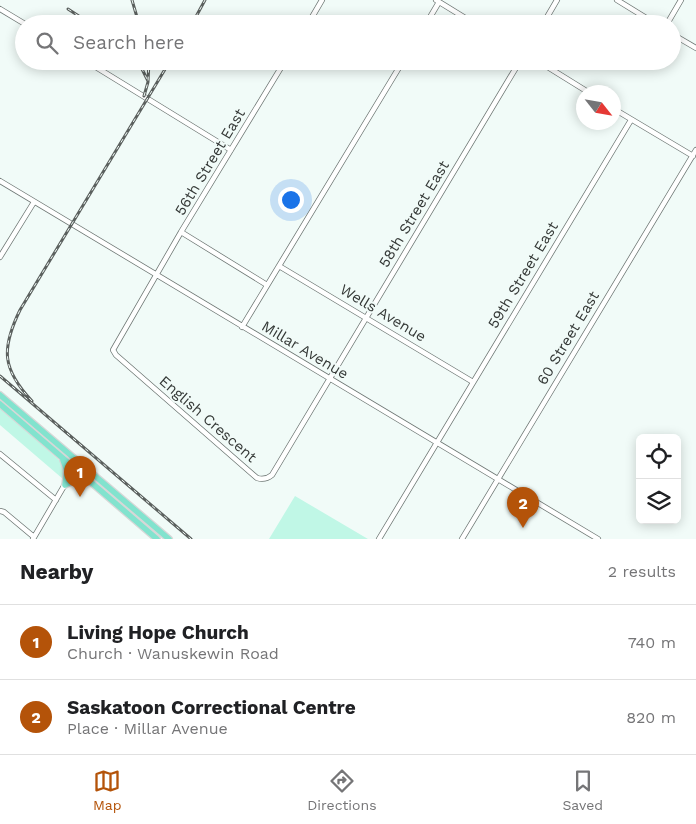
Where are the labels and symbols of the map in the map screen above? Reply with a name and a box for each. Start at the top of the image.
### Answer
north arrow [576,85,621,130]
street label: 56th Street East [171,105,249,219]
street label: 58th Street East [375,157,453,271]
your location [278,187,304,213]
street label: 59th Street East [484,218,562,332]
street label: Wells Avenue [337,280,429,346]
street label: 60 Street East [533,287,603,388]
street label: Millar Avenue [258,317,352,383]
street label: English Crescent [156,372,261,467]
pin: 1 [64,456,96,497]
pin: 2 [507,487,539,528]

